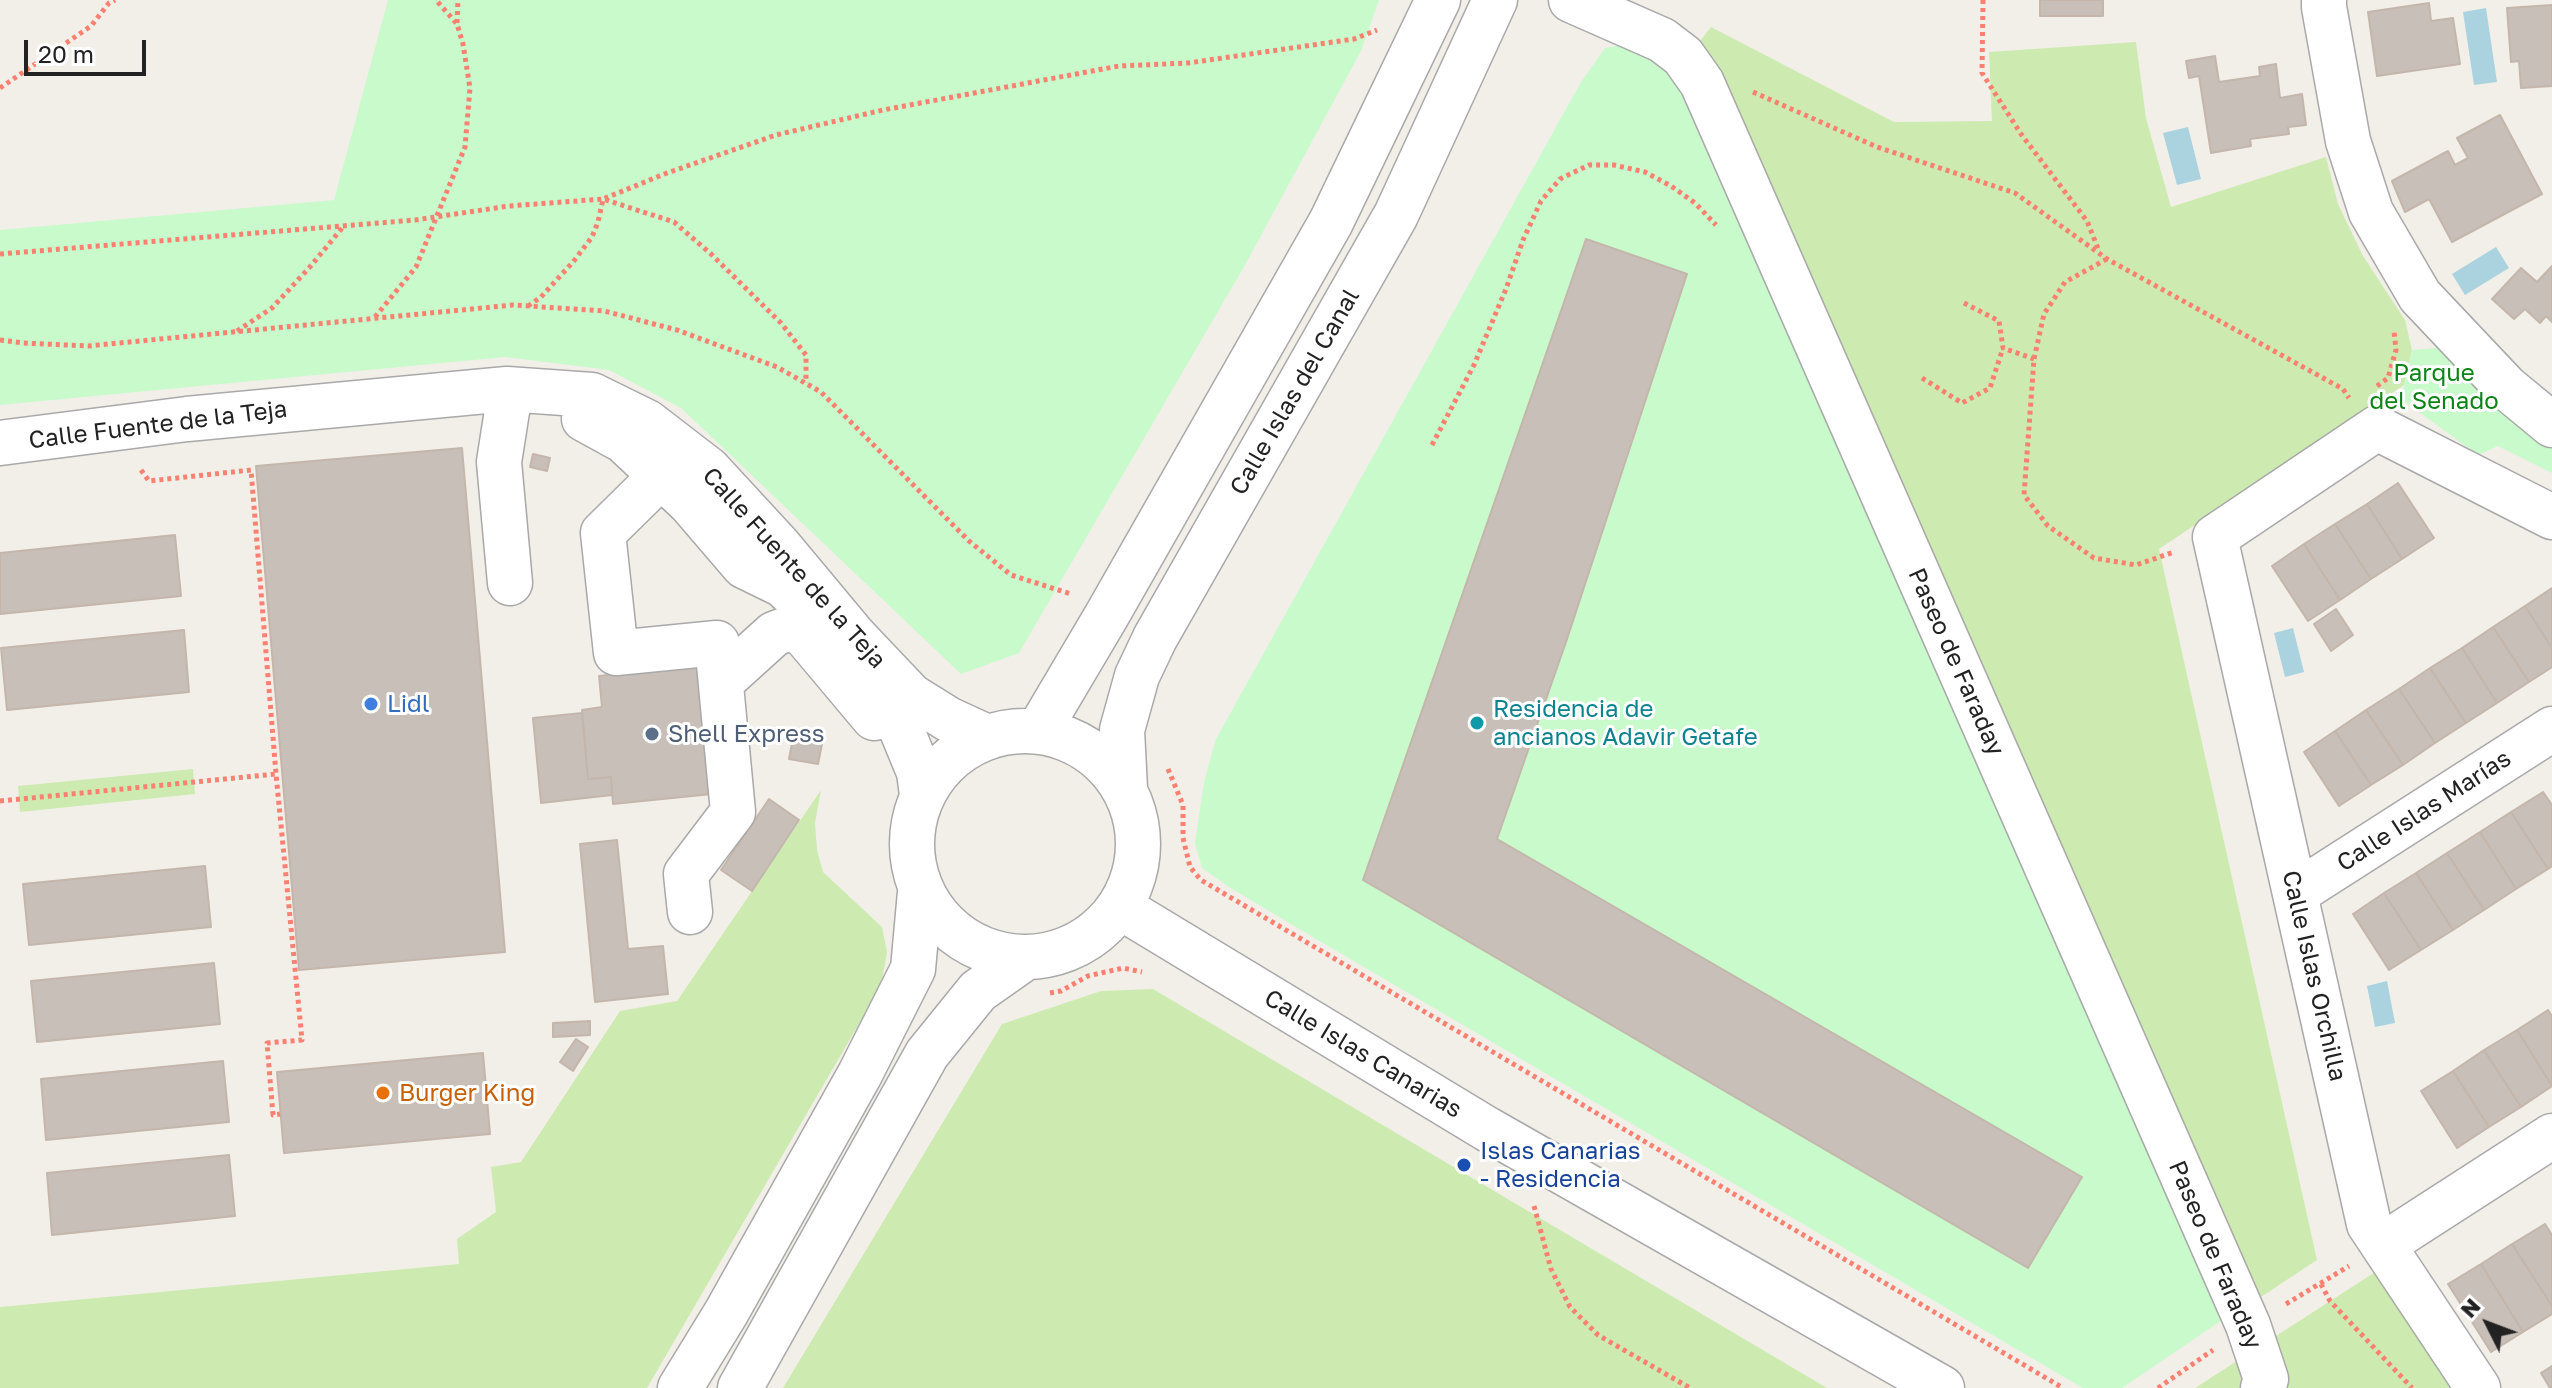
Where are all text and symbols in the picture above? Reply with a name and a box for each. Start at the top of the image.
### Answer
scale bar [28,24,150,74]
text: 20 m [38,39,94,68]
street label: Calle Islas del Canal [1224,284,1366,500]
park label: Parque del Senado [2369,359,2499,415]
street label: Calle Fuente de la Teja [27,395,289,455]
street label: Calle Fuente de la Teja [696,462,892,674]
street label: Paseo de Faraday [1902,564,2010,760]
place label: Lidl [387,690,430,718]
marker: Lidl [362,695,380,713]
place label: Residencia de ancianos Adavir Getafe [1493,695,1758,751]
marker: Residencia de ancianos Adavir Getafe [1468,714,1486,732]
place label: Shell Express [668,720,824,748]
marker: Shell Express [643,725,661,743]
street label: Calle Islas Marías [2332,744,2516,878]
street label: Calle Islas Orchilla [2276,868,2352,1084]
street label: Calle Islas Canarias [1259,984,1467,1124]
place label: Burger King [399,1079,535,1107]
marker: Burger King [374,1084,392,1102]
place label: Islas Canarias - Residencia [1480,1137,1640,1193]
marker: Islas Canarias - Residencia [1455,1156,1473,1174]
street label: Paseo de Faraday [2162,1156,2268,1354]
north arrow [2448,1284,2528,1364]
text: N [2454,1292,2485,1323]

